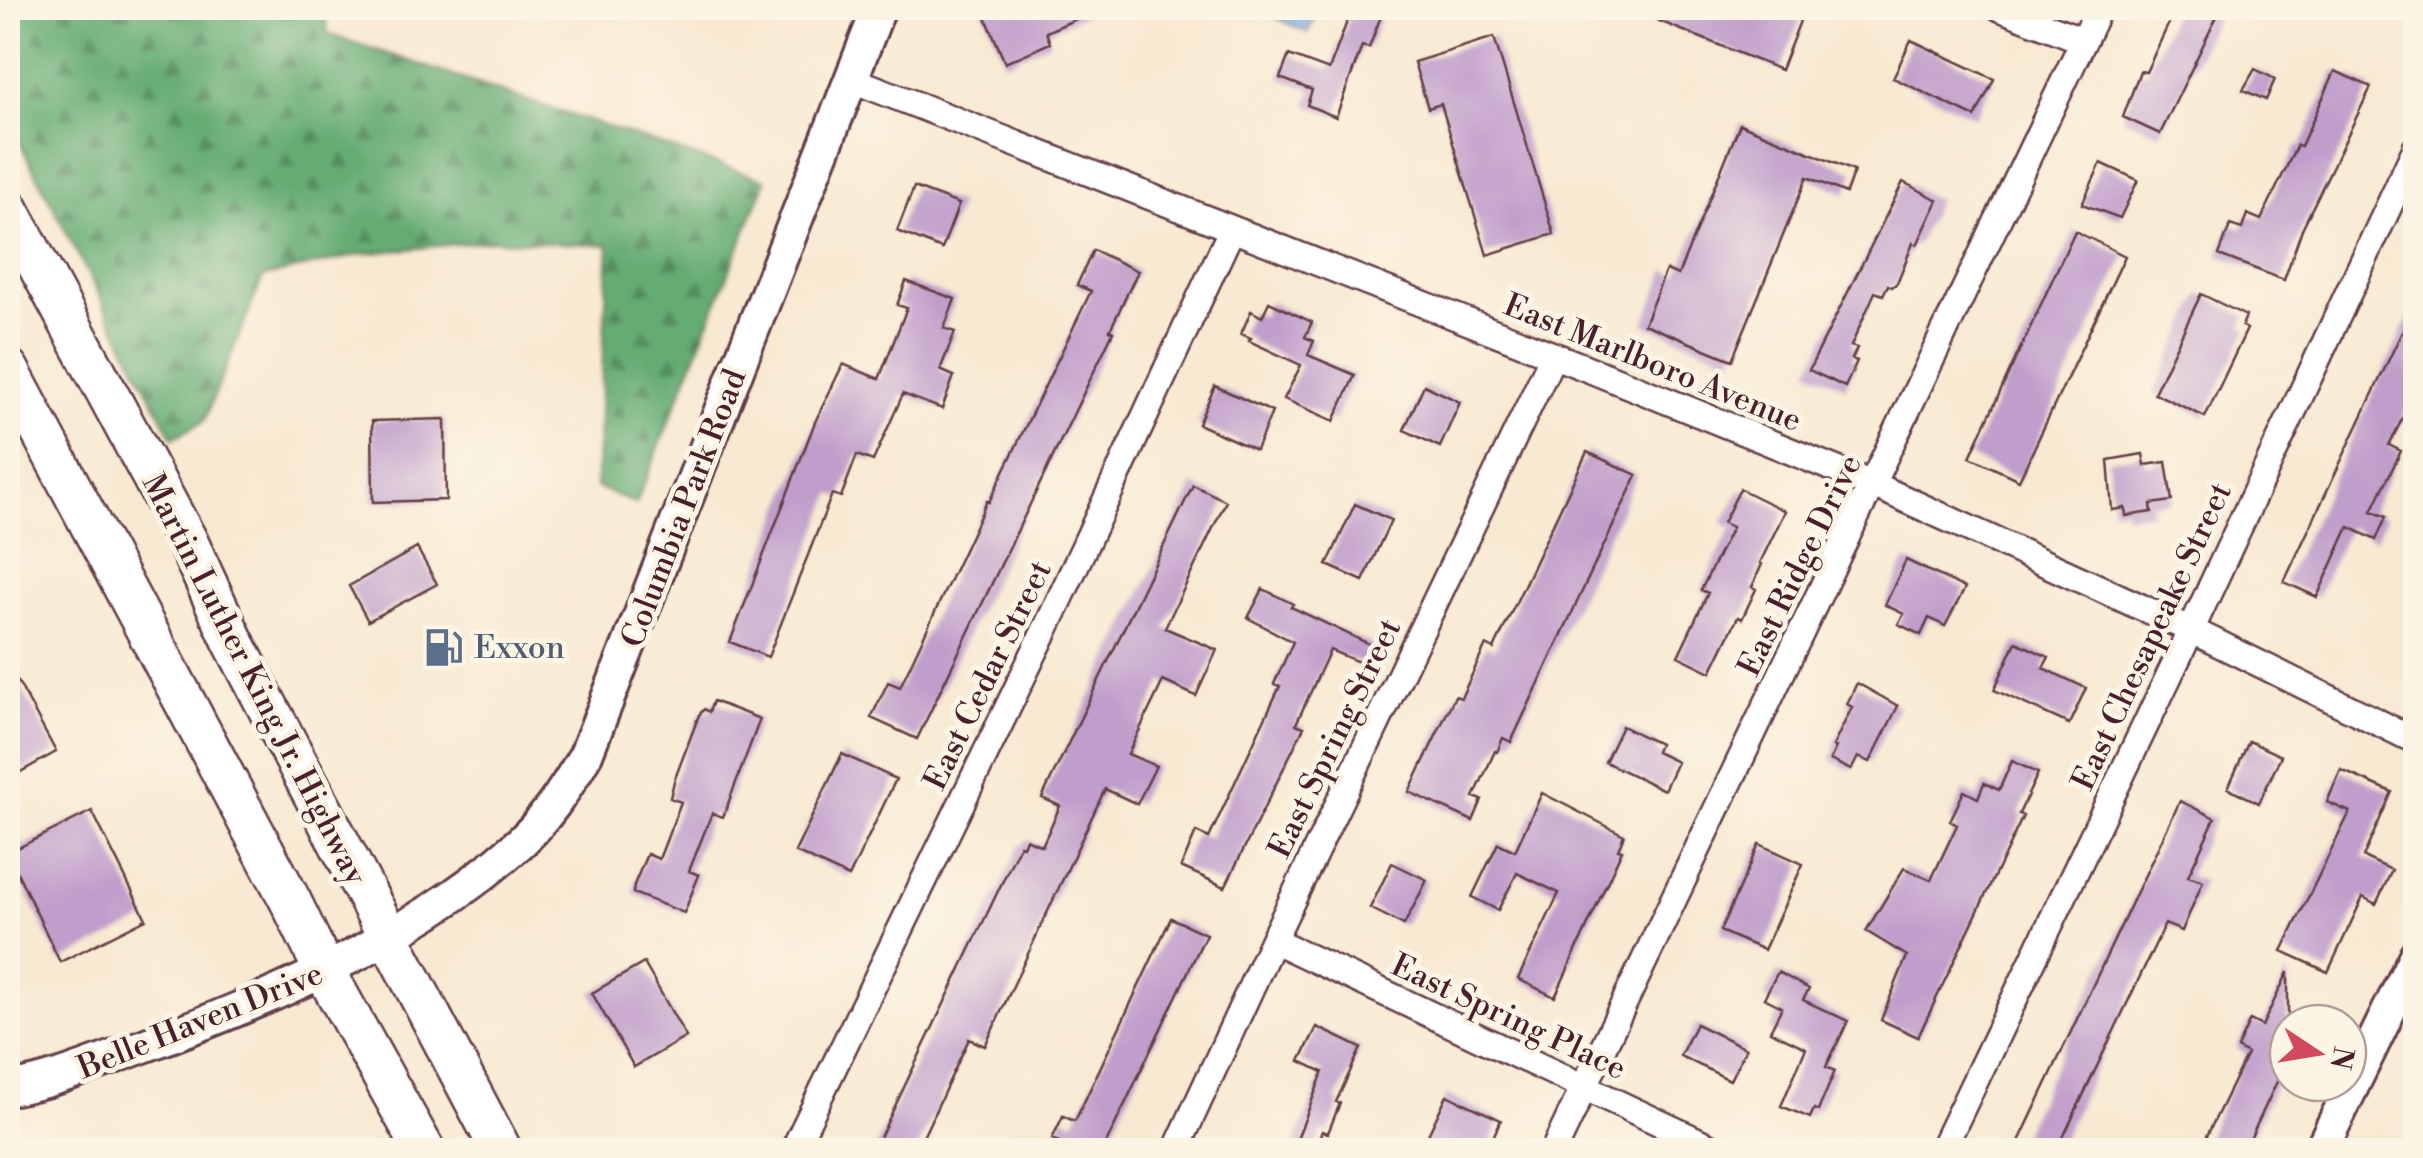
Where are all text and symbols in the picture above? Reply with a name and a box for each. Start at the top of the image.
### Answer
street label: East Marlboro Avenue [1498,285,1807,441]
street label: Columbia Park Road [612,364,755,653]
street label: East Ridge Drive [1729,448,1871,683]
street label: Martin Luther King Jr. Highway [133,467,376,892]
street label: East Chesapeake Street [2063,476,2241,797]
street label: East Cedar Street [915,554,1061,797]
street label: East Spring Street [1260,612,1410,865]
fuel station icon: Exxon [423,626,465,668]
place label: Exxon [474,628,565,668]
street label: East Spring Place [1385,945,1632,1089]
street label: Belle Haven Drive [71,954,329,1089]
north arrow [2268,1003,2368,1103]
text: N [2322,1043,2360,1072]

